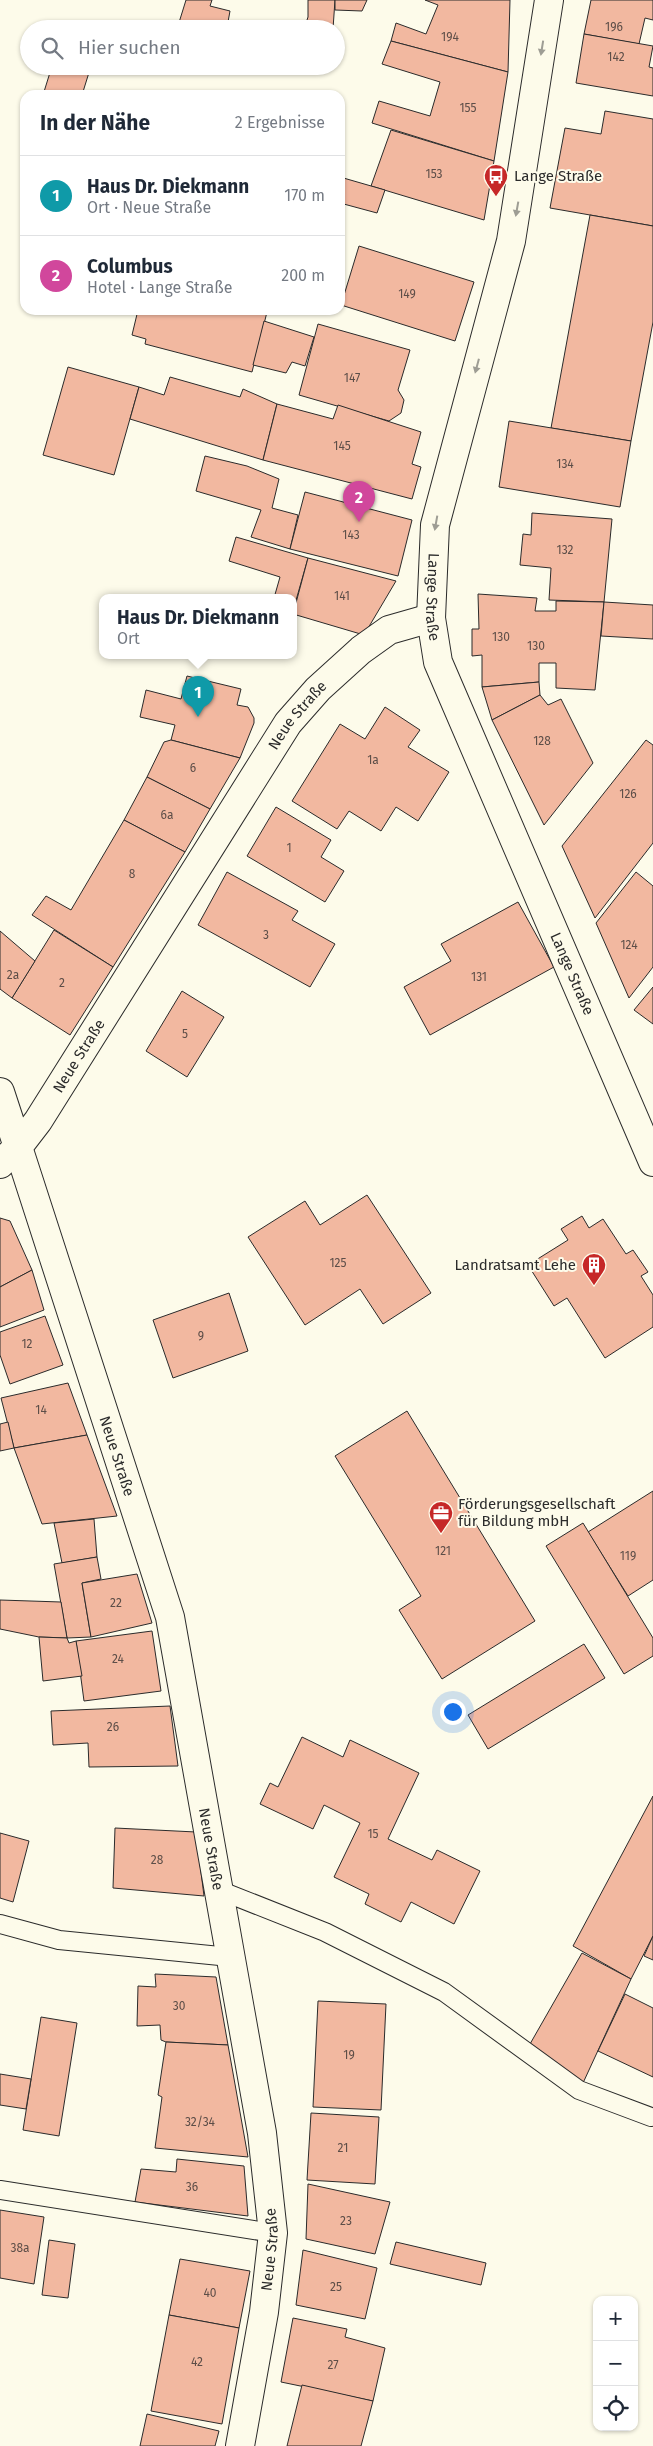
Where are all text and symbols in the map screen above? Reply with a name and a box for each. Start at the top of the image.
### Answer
search box [20,20,345,75]
house number: 196 [605,20,623,34]
house number: 194 [441,30,459,44]
icon: search [38,34,66,62]
text: Hier suchen [78,36,181,59]
one-way arrow [537,41,545,57]
house number: 142 [607,50,625,64]
house number: 155 [459,101,477,115]
text: In der Nähe [40,110,150,136]
text: 2 Ergebnisse [235,113,325,132]
bus stop icon: Lange Straße [483,163,509,197]
house number: 153 [425,167,443,181]
place label: Lange Straße [514,167,602,185]
text: Haus Dr. Diekmann [87,175,249,198]
text: 1 [52,186,60,205]
text: 170 m [284,186,325,205]
text: Ort · Neue Straße [87,198,211,217]
one-way arrow [513,201,521,216]
text: Columbus [87,255,173,278]
text: 2 [52,266,60,285]
text: 200 m [281,266,325,285]
text: Hotel · Lange Straße [87,278,232,297]
house number: 149 [398,287,416,301]
one-way arrow [473,359,481,374]
house number: 147 [344,371,360,385]
house number: 145 [333,439,351,453]
house number: 134 [556,457,574,471]
pin: 2 [343,481,375,522]
one-way arrow [431,516,439,532]
house number: 143 [342,528,360,542]
house number: 132 [556,543,574,557]
street label: Lange Straße [422,553,444,642]
house number: 141 [334,589,350,603]
popup [99,594,297,659]
text: Haus Dr. Diekmann [117,606,279,629]
text: Ort [117,629,140,648]
house number: 130 [492,630,510,644]
house number: 130 [527,639,545,653]
pin: 1 [182,676,214,717]
street label: Neue Straße [264,677,330,753]
house number: 128 [533,734,551,748]
house number: 1a [367,753,379,767]
house number: 6 [190,761,196,775]
house number: 126 [619,787,637,801]
house number: 6a [161,808,173,822]
house number: 1 [286,841,292,855]
house number: 8 [129,867,136,881]
house number: 3 [263,928,269,942]
street label: Lange Straße [546,930,598,1018]
house number: 124 [620,938,638,952]
house number: 2a [7,968,19,982]
house number: 131 [471,970,487,984]
house number: 2 [59,976,65,990]
street label: Neue Straße [49,1016,109,1096]
house number: 5 [182,1027,188,1041]
building icon: Landratsamt Lehe [581,1252,607,1286]
house number: 125 [329,1256,347,1270]
place label: Landratsamt Lehe [454,1256,576,1274]
house number: 9 [198,1329,204,1343]
house number: 12 [21,1337,33,1351]
house number: 14 [35,1403,47,1417]
street label: Neue Straße [96,1414,138,1498]
place label: Förderungsgesellschaft für Bildung mbH [458,1495,616,1530]
office icon: Förderungsgesellschaft für Bildung mbH [428,1500,454,1534]
house number: 121 [435,1544,451,1558]
house number: 119 [620,1549,636,1563]
house number: 22 [110,1596,122,1610]
house number: 24 [112,1652,125,1666]
your location [440,1699,466,1725]
house number: 26 [107,1720,119,1734]
street label: Neue Straße [195,1806,227,1892]
house number: 15 [367,1827,379,1841]
house number: 28 [151,1853,164,1867]
house number: 30 [173,1999,186,2013]
house number: 19 [343,2048,355,2062]
house number: 32/34 [185,2115,216,2129]
house number: 21 [338,2141,348,2155]
house number: 36 [186,2180,198,2194]
street label: Neue Straße [257,2207,282,2292]
house number: 23 [340,2214,352,2228]
house number: 38a [10,2241,30,2255]
house number: 25 [330,2280,342,2294]
house number: 40 [203,2286,217,2300]
map controls [593,2296,638,2431]
button: + [593,2296,638,2341]
button: − [593,2341,638,2386]
house number: 42 [191,2355,203,2369]
house number: 27 [327,2358,339,2372]
button: locate [593,2386,638,2431]

